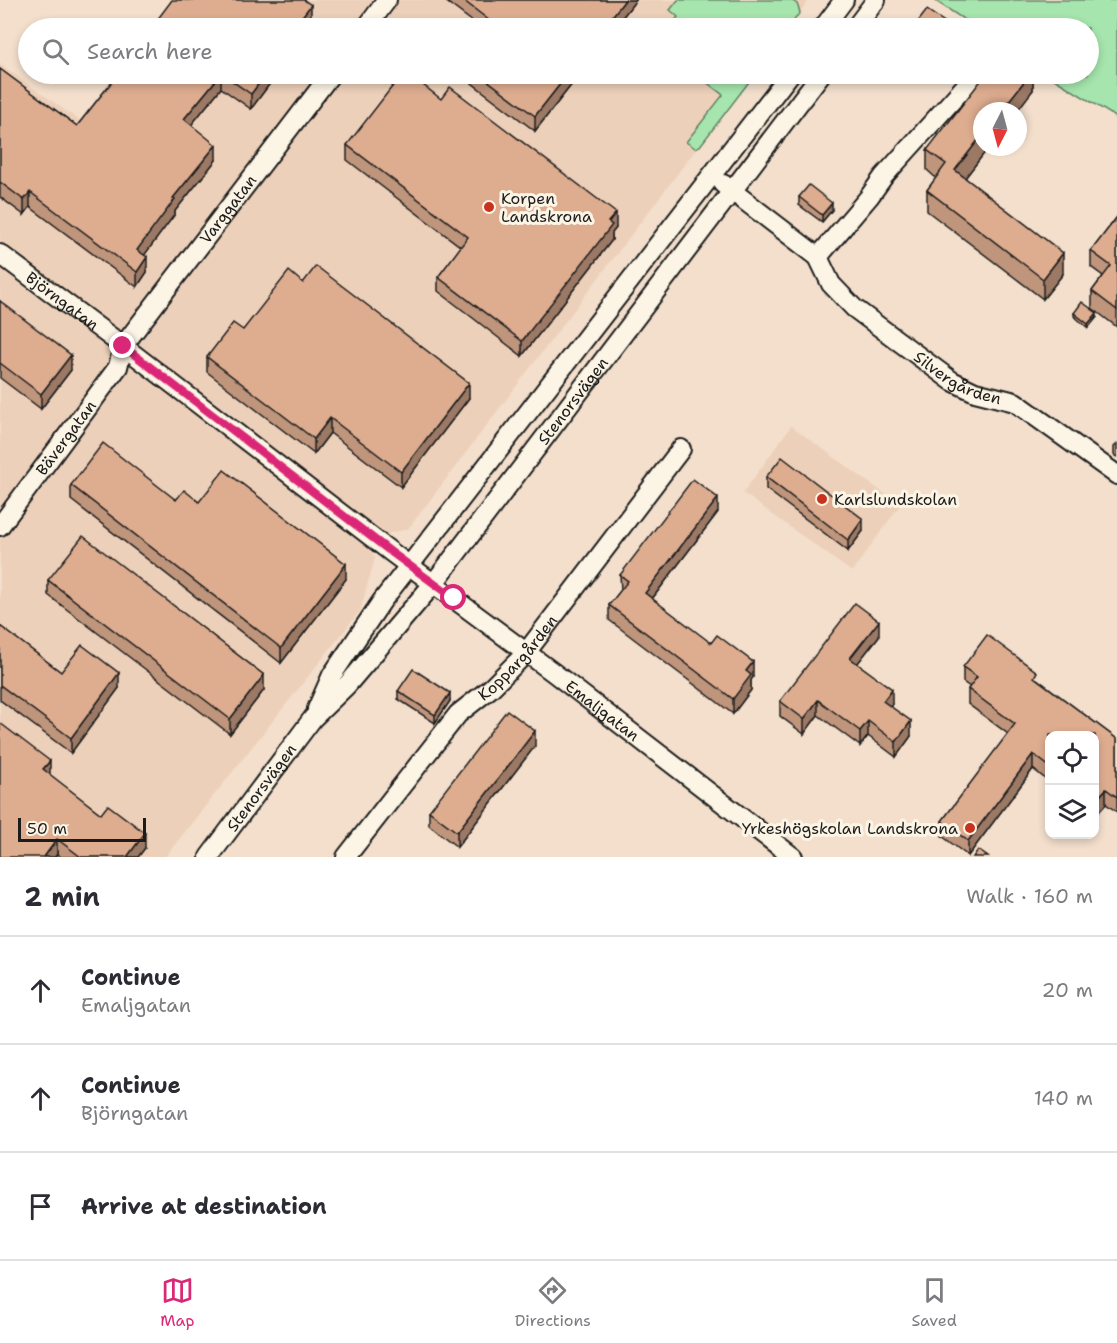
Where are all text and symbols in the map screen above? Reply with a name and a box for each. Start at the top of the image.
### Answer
search box [18,18,1099,84]
icon: search [39,35,72,68]
text: Search here [87,37,213,66]
north arrow [973,102,1027,156]
street label: Varggatan [195,170,261,248]
place label: Korpen Landskrona [501,188,592,227]
marker: Korpen Landskrona [482,200,496,214]
street label: Björngatan [22,267,103,335]
route end [109,332,135,358]
street label: Silvergården [910,346,1004,409]
street label: Stenorsvägen [533,353,613,449]
street label: Bävergatan [31,396,101,480]
place label: Karlslundskolan [834,489,957,510]
marker: Karlslundskolan [815,492,829,506]
route start [440,584,466,610]
street label: Koppargården [473,610,562,705]
street label: Emaljgatan [561,675,644,746]
map controls [1045,731,1099,839]
button: locate [1045,731,1099,785]
street label: Stenorsvägen [221,739,301,835]
button: layers [1045,785,1099,839]
scale bar [18,815,146,842]
text: 50 m [27,818,67,839]
place label: Yrkeshögskolan Landskrona [742,818,958,839]
marker: Yrkeshögskolan Landskrona [963,821,977,835]
text: 2 min [24,879,100,914]
text: Walk · 160 m [966,883,1093,909]
text: Continue [81,963,181,992]
icon: ahead [24,974,57,1007]
text: 20 m [1042,977,1093,1003]
text: Emaljgatan [81,992,191,1018]
text: Continue [81,1071,181,1100]
icon: ahead [24,1082,57,1115]
text: 140 m [1034,1085,1093,1111]
text: Björngatan [81,1100,188,1126]
icon: arrive [24,1190,57,1223]
text: Arrive at destination [81,1192,327,1221]
tab: Map [160,1274,194,1331]
tab: Directions [515,1274,591,1331]
tab: Saved [911,1274,957,1331]

